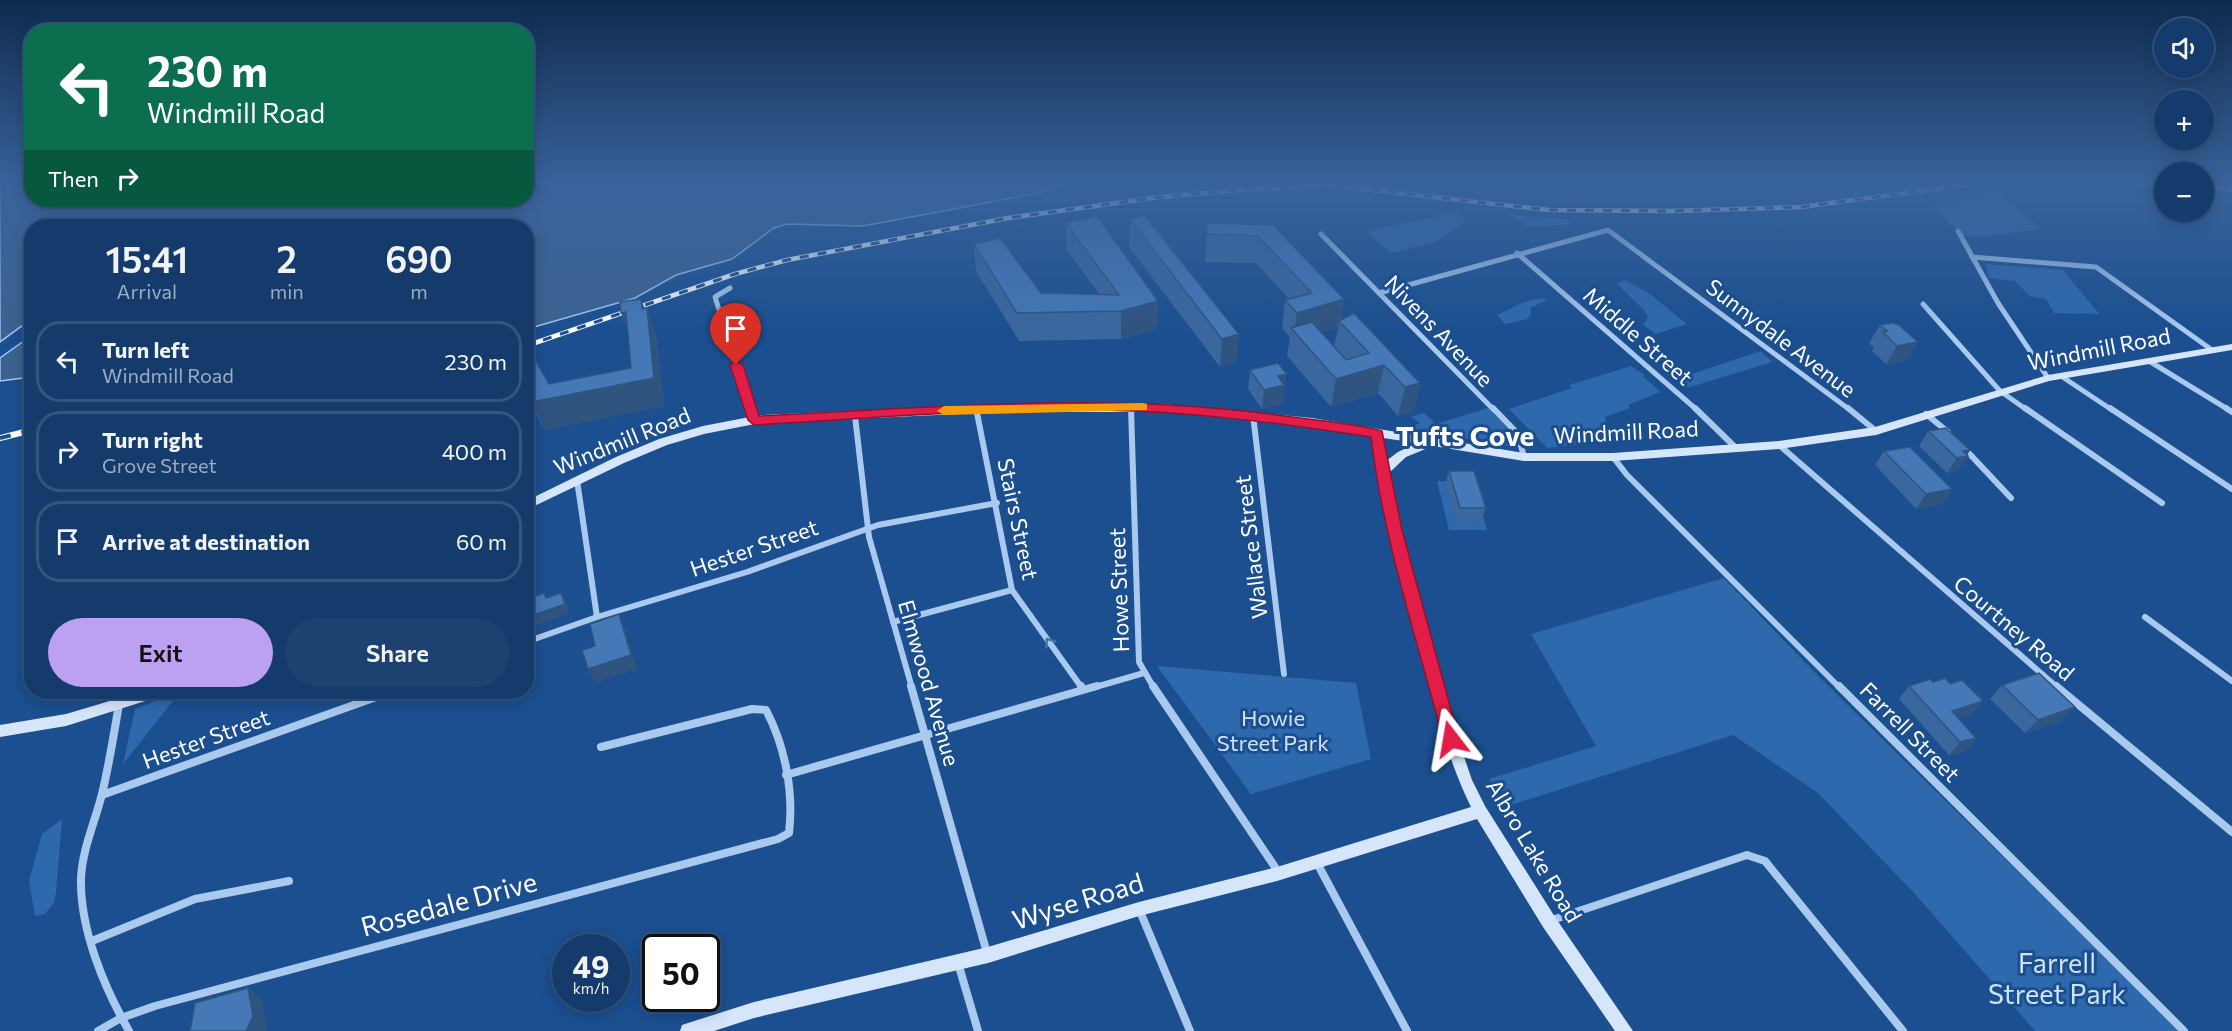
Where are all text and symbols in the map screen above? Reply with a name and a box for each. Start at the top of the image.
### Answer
map controls [2154,18,2214,222]
button: sound [2154,18,2214,78]
text: 230 m [147,44,268,96]
icon: left [48,48,126,126]
button: + [2154,90,2214,150]
text: Windmill Road [147,96,325,129]
icon: right [111,162,144,195]
button: − [2154,162,2214,222]
text: Then [48,165,99,192]
text: 15:41 [105,236,188,280]
text: 2 [277,236,297,280]
text: 690 [385,236,453,280]
street label: Nivens Avenue [1379,269,1499,392]
street label: Sunnydale Avenue [1701,273,1861,403]
text: Arrival [117,279,177,303]
text: min [270,279,304,303]
text: m [410,279,428,303]
street label: Middle Street [1578,281,1698,390]
pin [710,303,761,365]
icon: arrive [719,312,752,345]
street label: Windmill Road [2025,321,2173,376]
text: Turn left [102,336,189,363]
icon: left [51,345,84,378]
text: 230 m [444,348,507,375]
text: Windmill Road [102,363,234,387]
street label: Windmill Road [550,401,694,480]
street label: Windmill Road [1553,414,1699,449]
district label: Tufts Cove [1396,418,1534,452]
text: Turn right [102,426,203,453]
icon: right [51,435,84,468]
text: 400 m [442,438,507,465]
text: Grove Street [102,453,217,477]
street label: Stairs Street [992,456,1045,582]
street label: Wallace Street [1228,474,1273,620]
street label: Hester Street [686,513,821,582]
icon: arrive [51,525,84,558]
street label: Howe Street [1103,527,1134,653]
text: Arrive at destination [102,528,310,555]
text: 60 m [456,528,507,555]
street label: Courtney Road [1948,569,2080,686]
street label: Elmwood Avenue [893,597,966,769]
button: Exit [48,618,273,687]
button: Share [285,618,510,687]
one-way arrow [1045,637,1056,648]
street label: Farrell Street [1855,676,1966,787]
street label: Hester Street [138,703,273,774]
park label: Howie Street Park [1217,704,1329,756]
position arrow [1419,707,1483,771]
street label: Albro Lake Road [1481,774,1588,927]
street label: Rosedale Drive [357,864,540,943]
street label: Wyse Road [1008,865,1147,936]
speed limit sign: 50 [642,934,720,1012]
park label: Farrell Street Park [1988,946,2126,1010]
text: 49 [573,947,609,984]
text: km/h [573,979,609,997]

